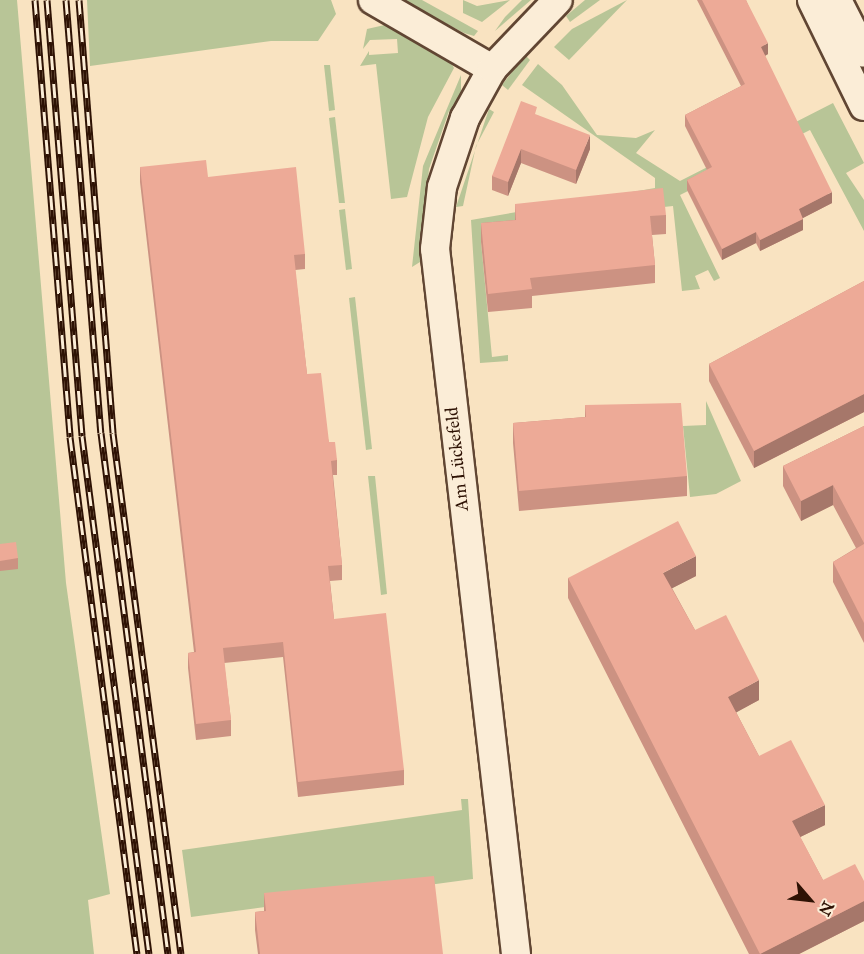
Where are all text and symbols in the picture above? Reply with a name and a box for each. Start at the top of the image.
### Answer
street label: Am Lückefeld [441,406,473,512]
north arrow [780,870,840,930]
text: N [815,898,838,919]

